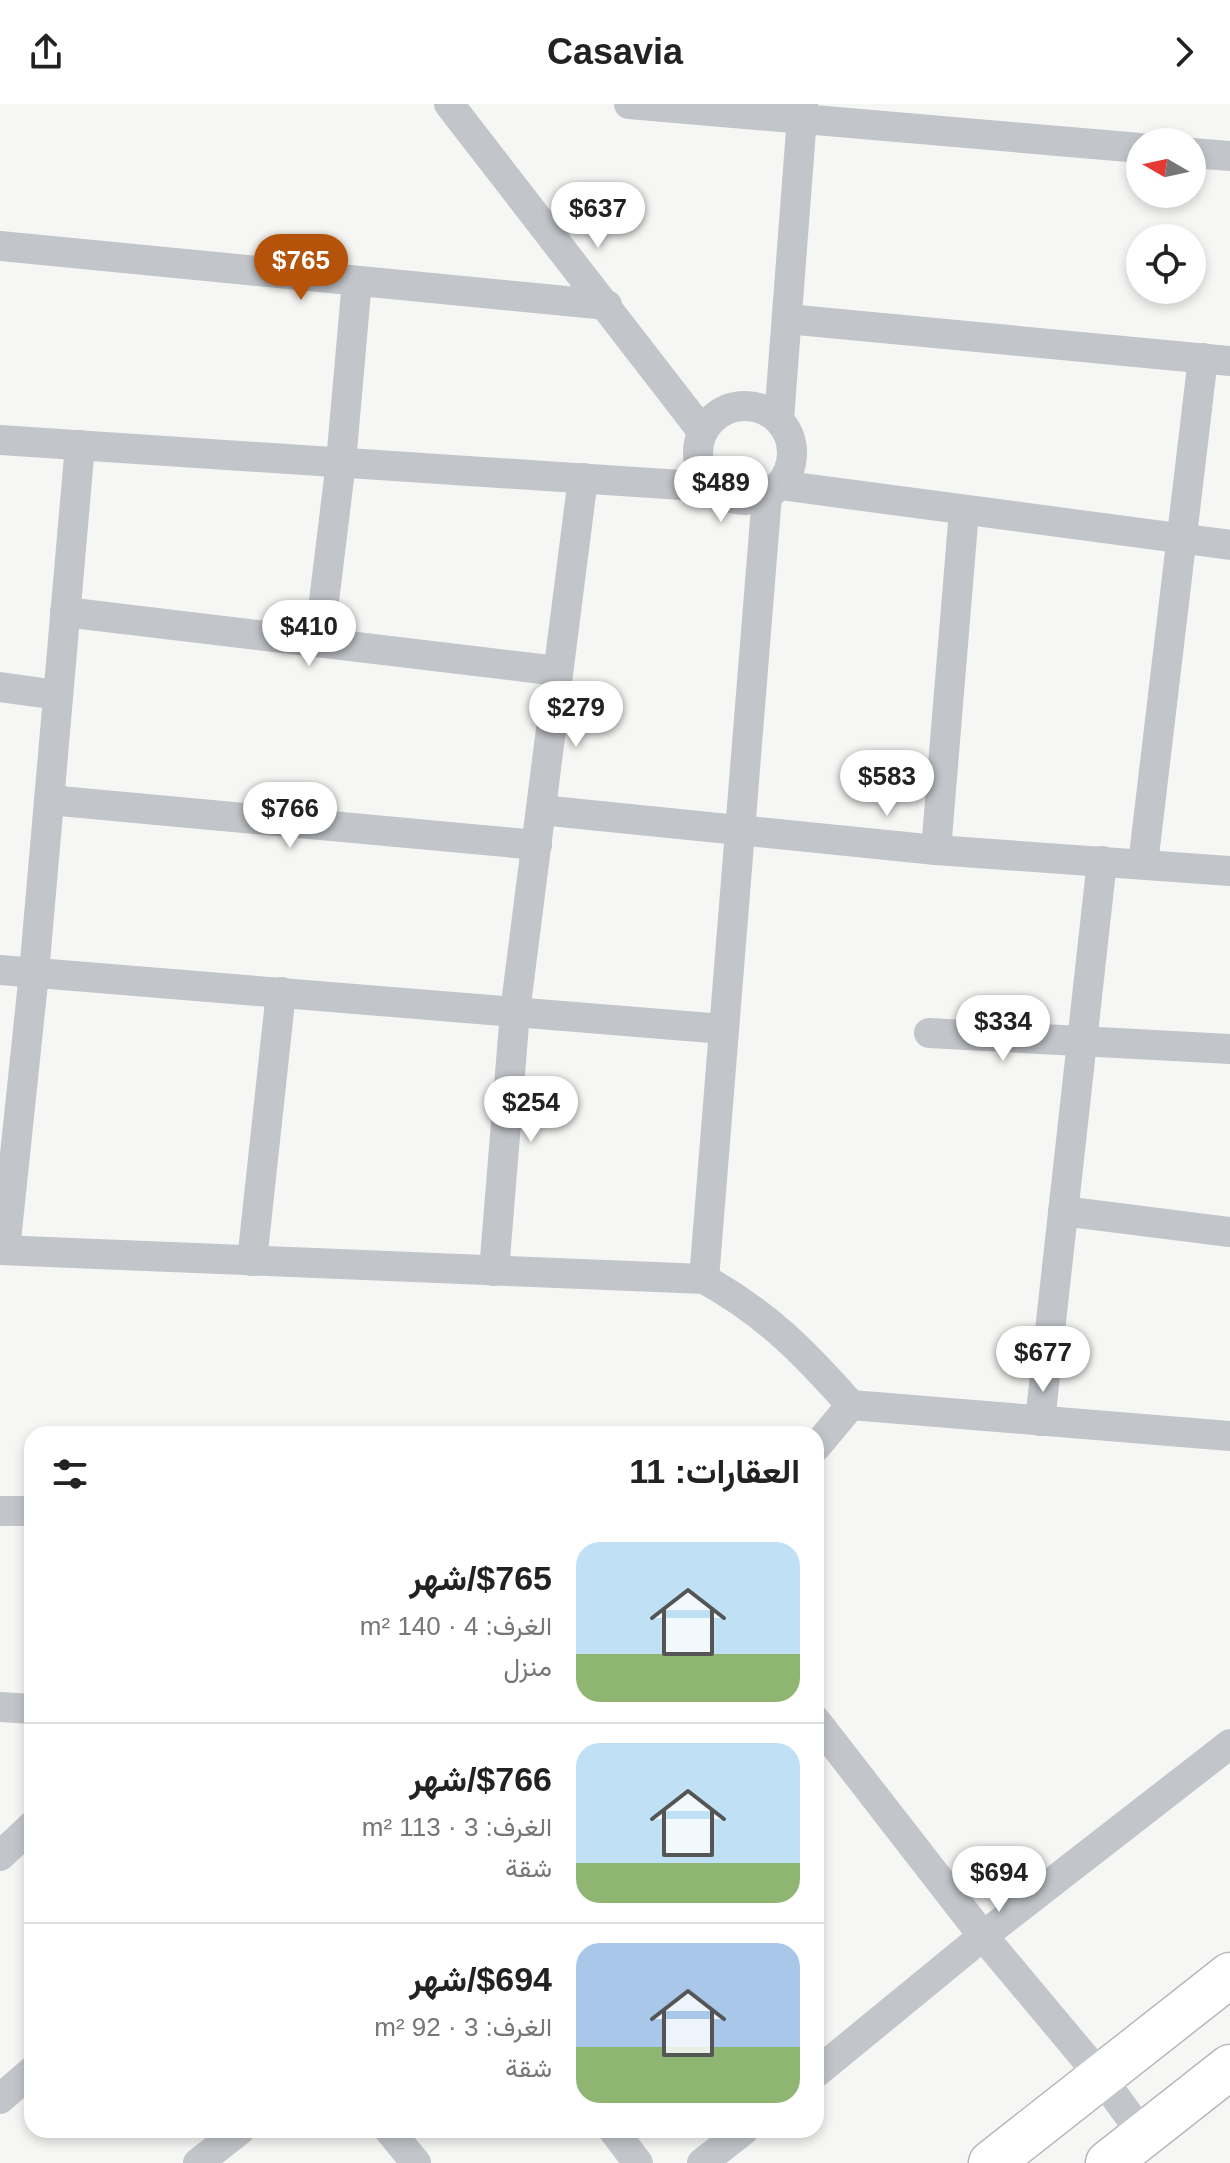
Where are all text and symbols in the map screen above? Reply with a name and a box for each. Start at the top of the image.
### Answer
icon: share [24,30,68,74]
icon: forward [1162,30,1206,74]
text: Casavia [547,31,683,72]
north arrow [1126,128,1206,208]
map controls [1126,128,1206,304]
pin: $637 [551,182,645,250]
text: $637 [569,193,627,223]
button: locate [1126,224,1206,304]
pin: $765 [254,234,348,302]
text: $765 [272,245,330,275]
pin: $489 [674,456,768,524]
text: $489 [692,467,750,497]
pin: $410 [262,600,356,668]
text: $410 [280,611,338,641]
pin: $279 [529,681,623,749]
text: $279 [547,692,605,722]
pin: $583 [840,750,934,818]
text: $583 [858,761,916,791]
pin: $766 [243,782,337,850]
text: $766 [261,793,319,823]
pin: $334 [956,995,1050,1063]
text: $334 [974,1006,1032,1036]
pin: $254 [484,1076,578,1144]
text: $254 [502,1087,560,1117]
pin: $677 [996,1326,1090,1394]
text: $677 [1014,1337,1072,1367]
icon: filters [48,1452,92,1496]
text: العقارات: 11 [629,1452,800,1490]
text: $765/شهر [409,1559,552,1597]
icon: home [640,1574,736,1670]
text: الغرف: 4 · 140 m² [360,1611,552,1641]
text: منزل [503,1652,552,1682]
text: $766/شهر [409,1760,552,1798]
icon: home [640,1775,736,1871]
text: الغرف: 3 · 113 m² [362,1812,552,1842]
pin: $694 [952,1846,1046,1914]
text: شقة [505,1853,552,1883]
text: $694 [970,1857,1028,1887]
text: $694/شهر [409,1960,552,1998]
icon: home [640,1975,736,2071]
text: الغرف: 3 · 92 m² [374,2012,552,2042]
text: شقة [505,2053,552,2083]

